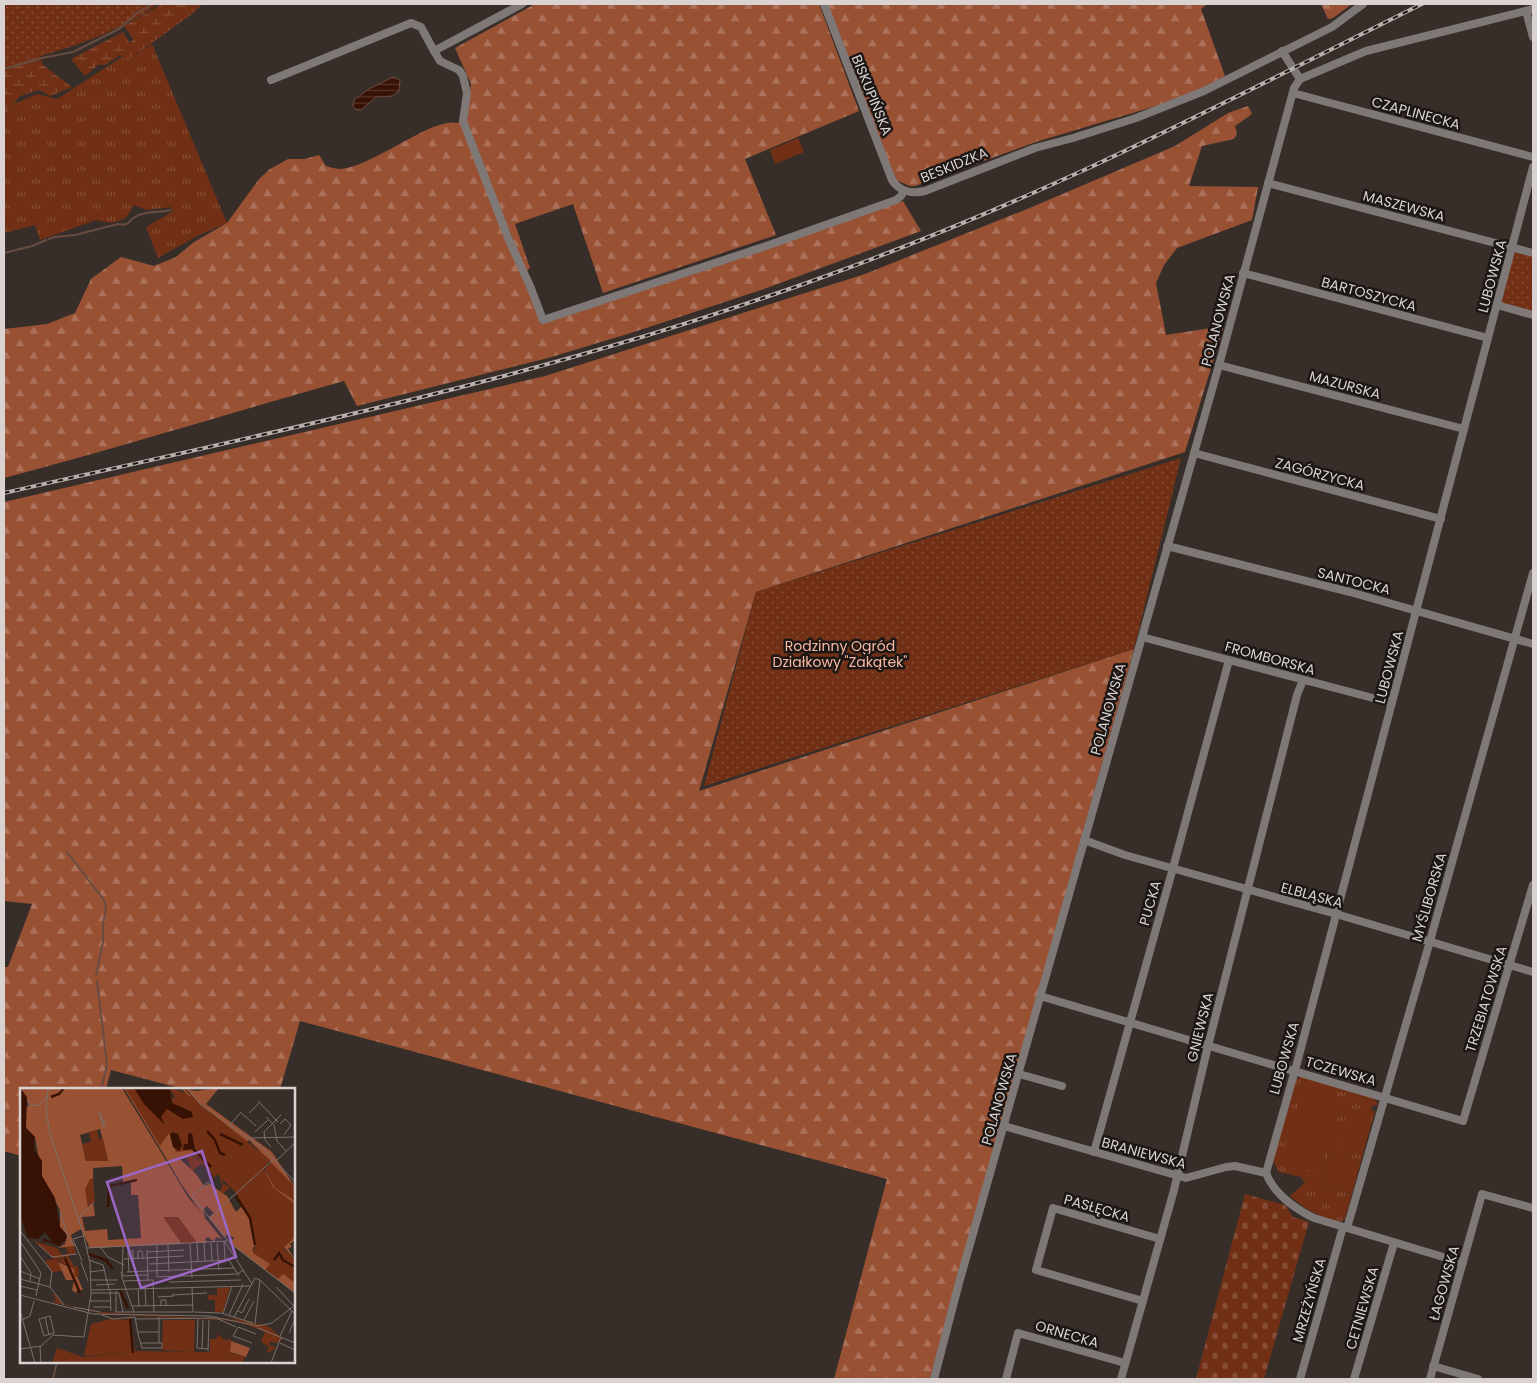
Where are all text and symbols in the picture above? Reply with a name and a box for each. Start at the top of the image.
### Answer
street label: BISKUPIŃSKA [847,52,897,138]
street label: CZAPLINECKA [1369,92,1463,134]
street label: BESKIDZKA [917,142,991,188]
street label: MASZEWSKA [1361,185,1447,227]
street label: LUBOWSKA [1473,237,1511,315]
street label: POLANOWSKA [1196,271,1240,369]
street label: BARTOSZYCKA [1319,272,1419,316]
street label: MAZURSKA [1307,366,1383,404]
street label: ZAGÓRZYCKA [1273,452,1367,496]
street label: SANTOCKA [1315,562,1393,600]
street label: LUBOWSKA [1370,628,1408,706]
park label: Rodzinny Ogród Działkowy "Zakątek" [773,636,907,672]
street label: FROMBORSKA [1223,636,1317,680]
street label: POLANOWSKA [1085,661,1131,757]
street label: MYŚLIBORSKA [1407,850,1451,944]
street label: ELBLĄSKA [1279,877,1345,913]
street label: PUCKA [1134,878,1166,928]
street label: TRZEBIATOWSKA [1460,943,1512,1055]
street label: GNIEWSKA [1182,990,1218,1064]
street label: LUBOWSKA [1264,1019,1304,1097]
street label: POLANOWSKA [976,1051,1022,1147]
street label: TCZEWSKA [1303,1051,1379,1091]
inset map [20,1088,295,1363]
street label: BRANIEWSKA [1100,1132,1188,1174]
street label: PASŁĘCKA [1062,1189,1132,1227]
street label: ŁAGOWSKA [1424,1243,1464,1323]
street label: MRZEŻYŃSKA [1287,1255,1331,1345]
street label: CETNIEWSKA [1341,1264,1383,1352]
street label: ORNECKA [1033,1315,1101,1353]

